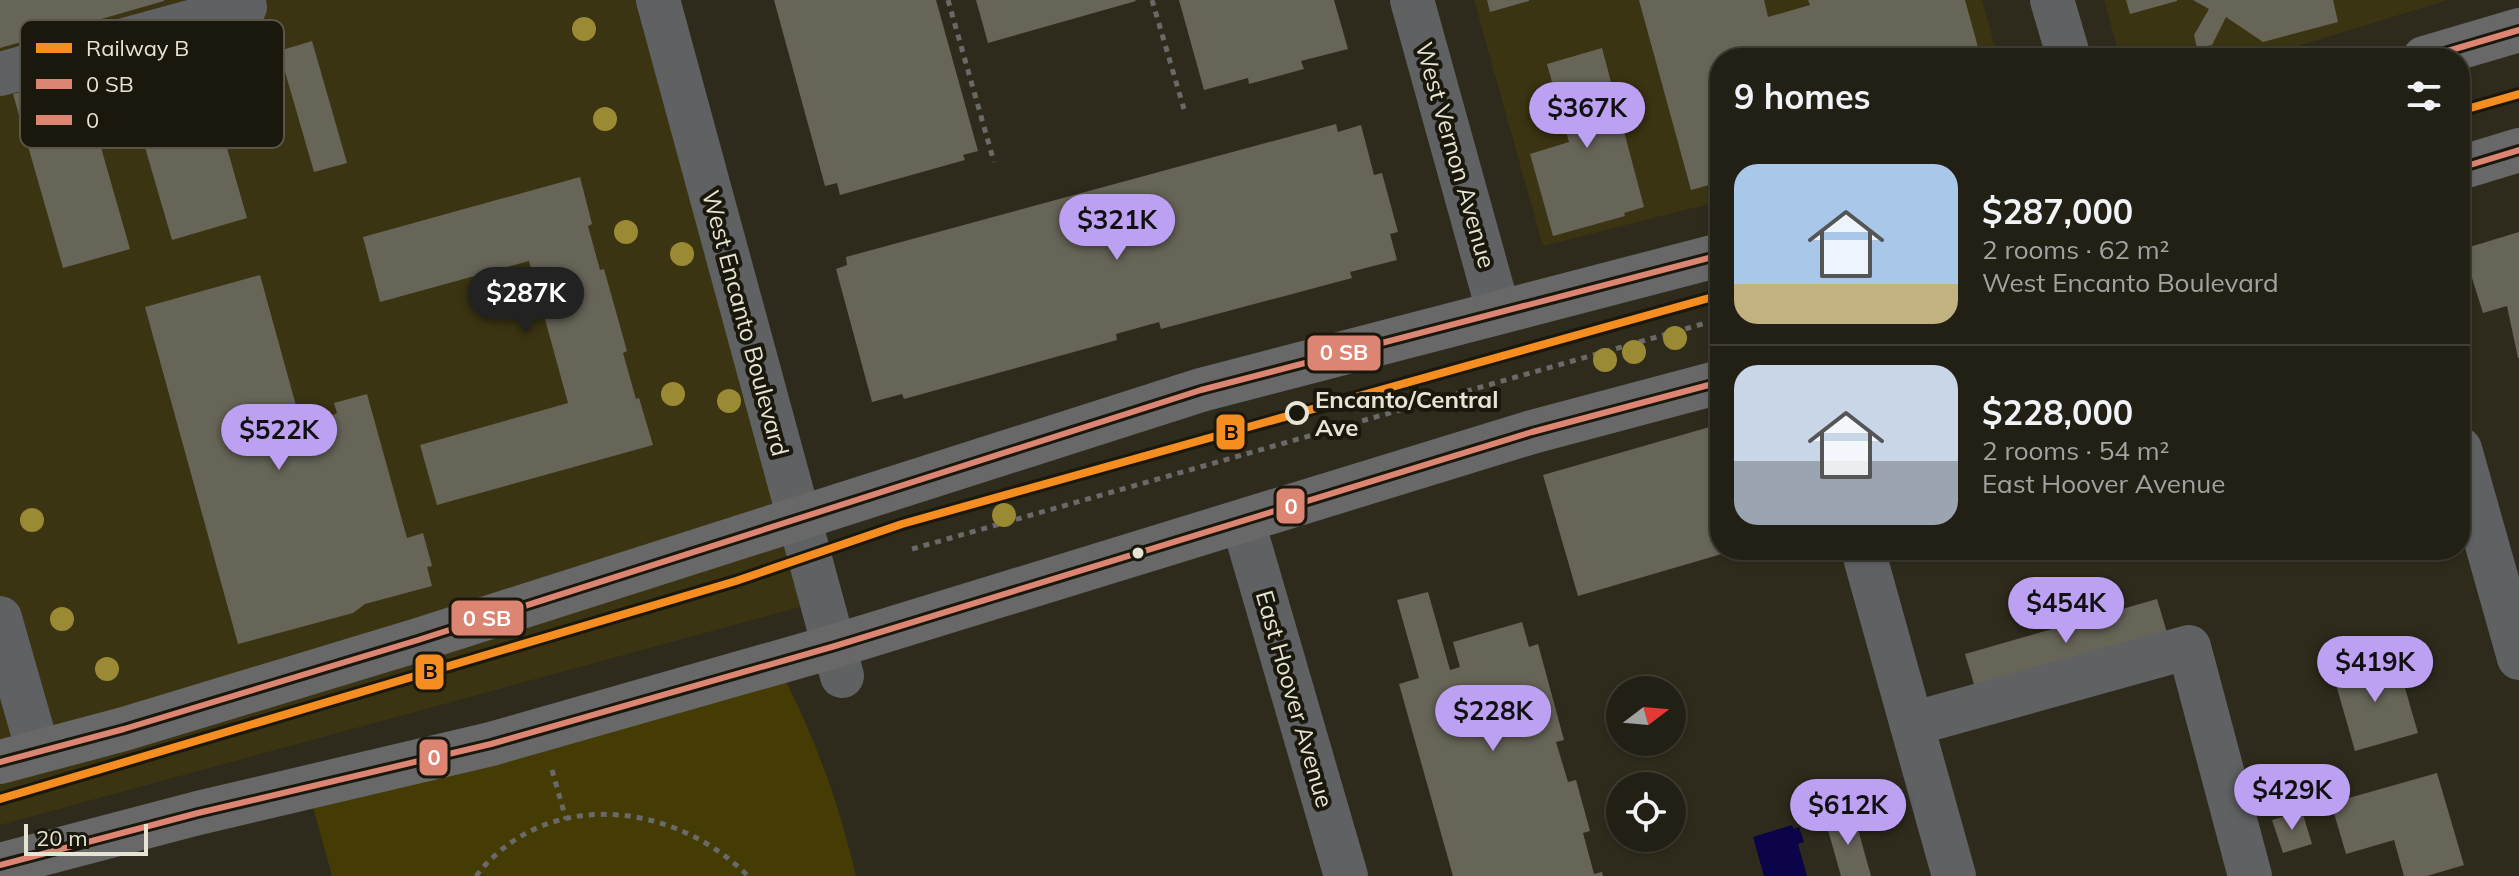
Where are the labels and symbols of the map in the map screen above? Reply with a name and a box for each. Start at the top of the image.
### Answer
legend [20,20,284,148]
text: Railway B [86,34,189,62]
street label: West Vernon Avenue [1409,39,1503,271]
text: 0 SB [86,70,134,98]
pin: $367K [1531,82,1643,150]
text: 0 [86,106,99,134]
street label: West Encanto Boulevard [696,187,796,459]
pin: $321K [1061,194,1173,262]
pin: $287K [470,267,582,335]
line badge: 0 SB [1306,334,1382,372]
text: 0 SB [1320,338,1368,366]
place label: Encanto/Central Ave [1315,384,1498,442]
marker: Encanto/Central Ave [1286,402,1308,424]
pin: $522K [223,404,335,472]
line badge: B [1215,413,1246,451]
text: B [1223,418,1239,446]
line badge: 0 [1275,487,1306,525]
text: 0 [1284,492,1298,520]
unlabelled marker [1130,545,1146,561]
pin: $454K [2010,577,2122,645]
street label: East Hoover Avenue [1250,587,1340,811]
line badge: 0 SB [450,599,525,637]
text: 0 SB [463,604,511,632]
pin: $419K [2319,636,2431,704]
line badge: B [414,653,445,691]
text: B [422,657,438,685]
north arrow [1606,676,1686,756]
pin: $228K [1437,685,1549,753]
line badge: 0 [418,738,449,777]
text: 0 [427,743,441,771]
pin: $429K [2236,764,2348,832]
pin: $612K [1792,779,1904,847]
scale bar [24,820,148,856]

